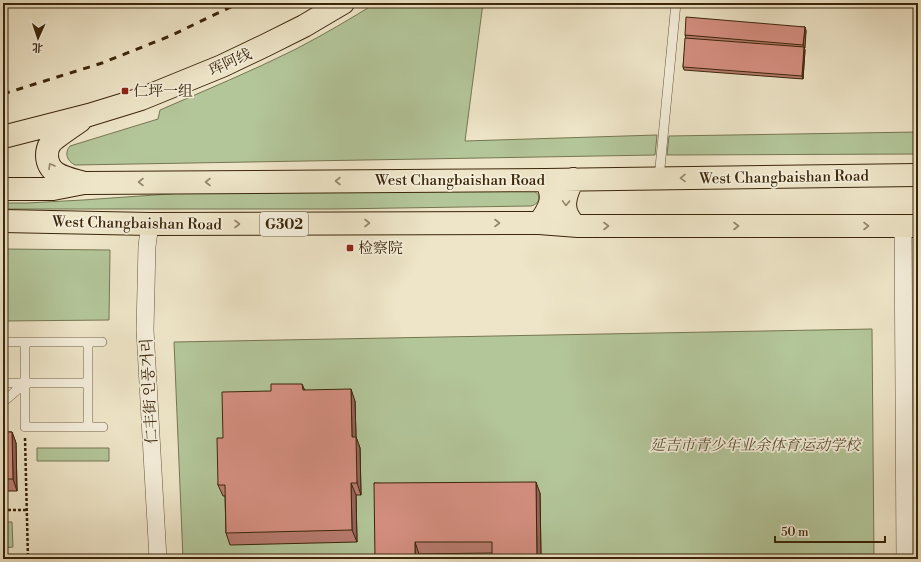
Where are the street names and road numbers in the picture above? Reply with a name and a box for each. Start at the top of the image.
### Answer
street label: 珲阿线 [206,45,255,80]
street label: West Changbaishan Road [698,167,870,188]
street label: West Changbaishan Road [374,171,545,190]
road number: G302 [260,212,308,236]
street label: West Changbaishan Road [51,213,223,234]
street label: 仁丰街 인풍거리 [137,338,162,444]

